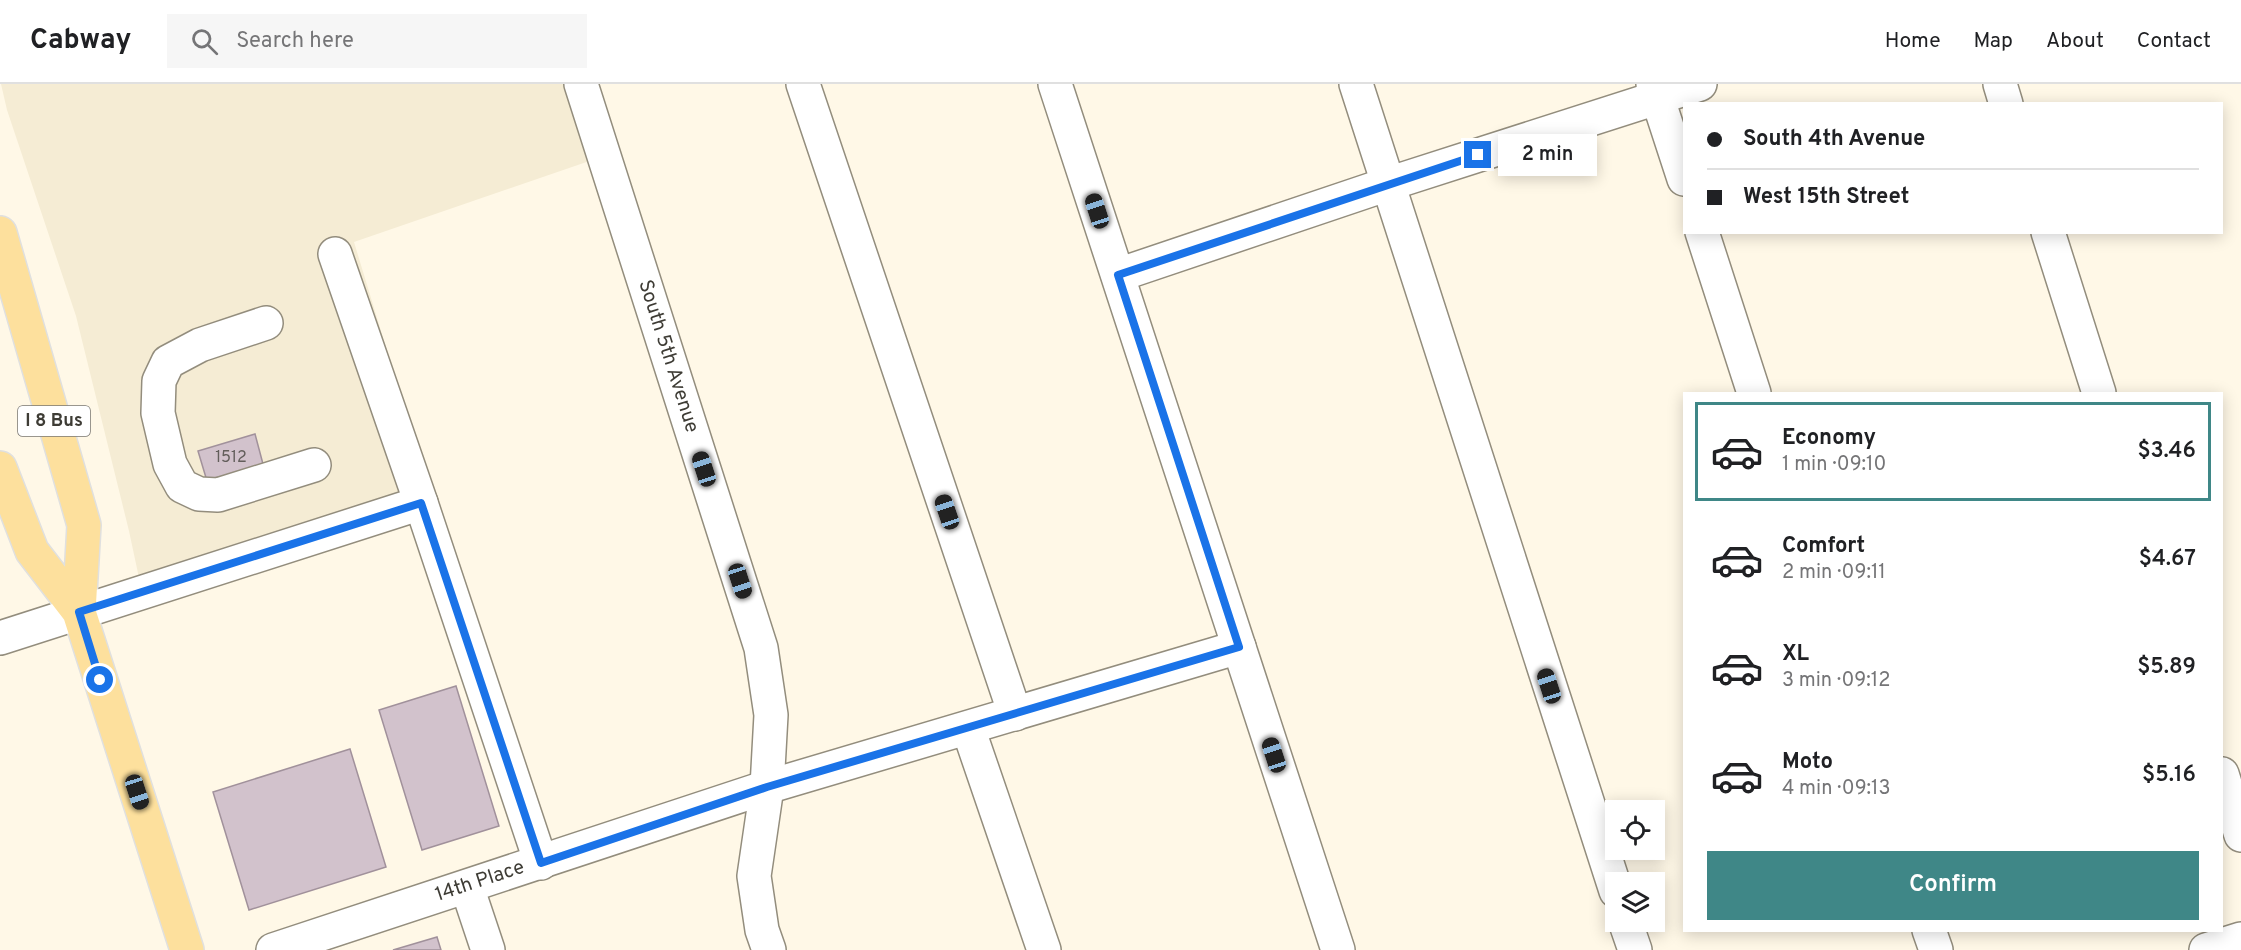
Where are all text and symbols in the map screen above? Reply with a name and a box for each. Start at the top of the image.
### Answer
search box [167,14,587,68]
text: Cabway [30,23,131,59]
icon: search [188,25,221,58]
text: Search here [236,28,354,55]
text: Home [1885,28,1941,55]
text: Map [1974,28,2013,55]
text: About [2046,28,2104,55]
text: Contact [2137,28,2211,55]
text: South 4th Avenue [1743,126,1925,153]
callout: 2 min [1499,134,1598,176]
route end [1464,141,1491,168]
text: 2 min [1522,142,1573,168]
text: West 15th Street [1743,184,1909,211]
car [1083,191,1111,231]
street label: South 5th Avenue [631,277,704,436]
road number: I 8 Bus [18,406,90,436]
icon: car [1710,425,1764,479]
text: Economy [1782,425,1876,452]
text: $3.46 [2137,438,2196,465]
house number: 1512 [215,448,247,468]
car [690,449,718,489]
text: 1 min · 09:10 [1782,452,1886,478]
car [933,492,961,532]
icon: car [1710,533,1764,587]
text: Comfort [1782,533,1865,560]
text: $4.67 [2139,546,2196,573]
text: 2 min · 09:11 [1782,560,1886,586]
car [726,561,754,601]
icon: car [1710,641,1764,695]
text: XL [1782,641,1809,668]
text: $5.89 [2137,654,2196,681]
route start [86,666,113,693]
car [1535,666,1563,706]
text: 3 min · 09:12 [1782,668,1890,694]
car [1260,735,1288,775]
icon: car [1710,749,1764,803]
text: Moto [1782,749,1833,776]
text: $5.16 [2142,762,2196,789]
car [123,772,151,812]
text: 4 min · 09:13 [1782,776,1891,802]
map controls [1605,800,1665,932]
button: locate [1605,800,1665,860]
button: Confirm [1707,851,2199,920]
street label: 14th Place [432,855,528,908]
button: layers [1605,872,1665,932]

